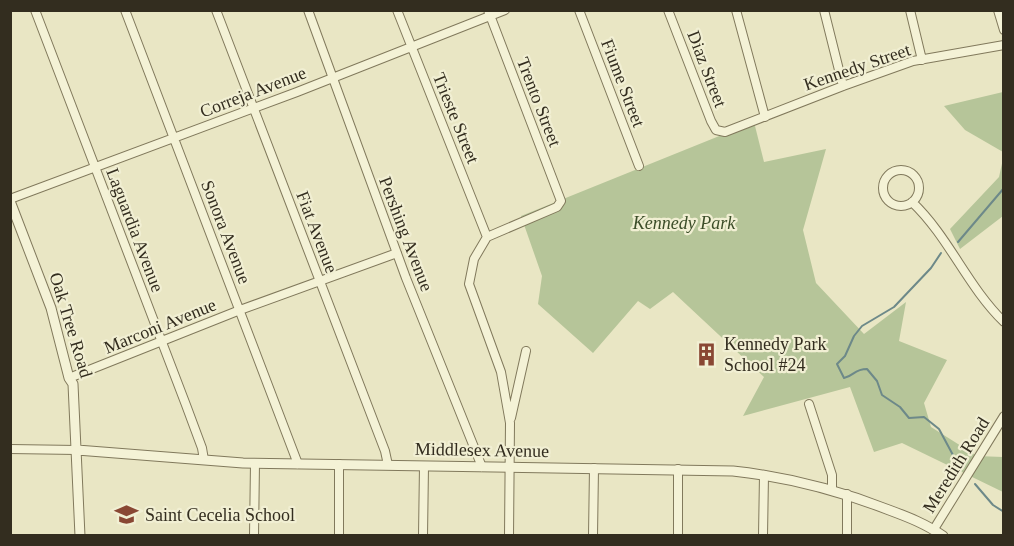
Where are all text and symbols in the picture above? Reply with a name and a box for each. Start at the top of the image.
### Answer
street label: Diaz Street [683,28,731,110]
street label: Fiume Street [597,36,649,130]
street label: Kennedy Street [801,39,913,95]
street label: Trento Street [513,55,565,149]
street label: Correja Avenue [197,63,309,121]
street label: Trieste Street [429,70,483,166]
street label: Laguardia Avenue [102,165,168,295]
street label: Pershing Avenue [375,174,437,294]
street label: Sonora Avenue [197,177,255,287]
street label: Fiat Avenue [292,188,342,276]
park label: Kennedy Park [632,213,736,233]
street label: Oak Tree Road [46,270,96,380]
street label: Marconi Avenue [101,294,219,358]
place label: Kennedy Park School #24 [724,334,826,375]
building icon: Kennedy Park School #24 [693,341,719,367]
street label: Meredith Road [919,414,993,516]
street label: Middlesex Avenue [415,439,549,461]
school or university icon: Saint Cecelia School [114,502,140,528]
place label: Saint Cecelia School [145,505,295,525]

